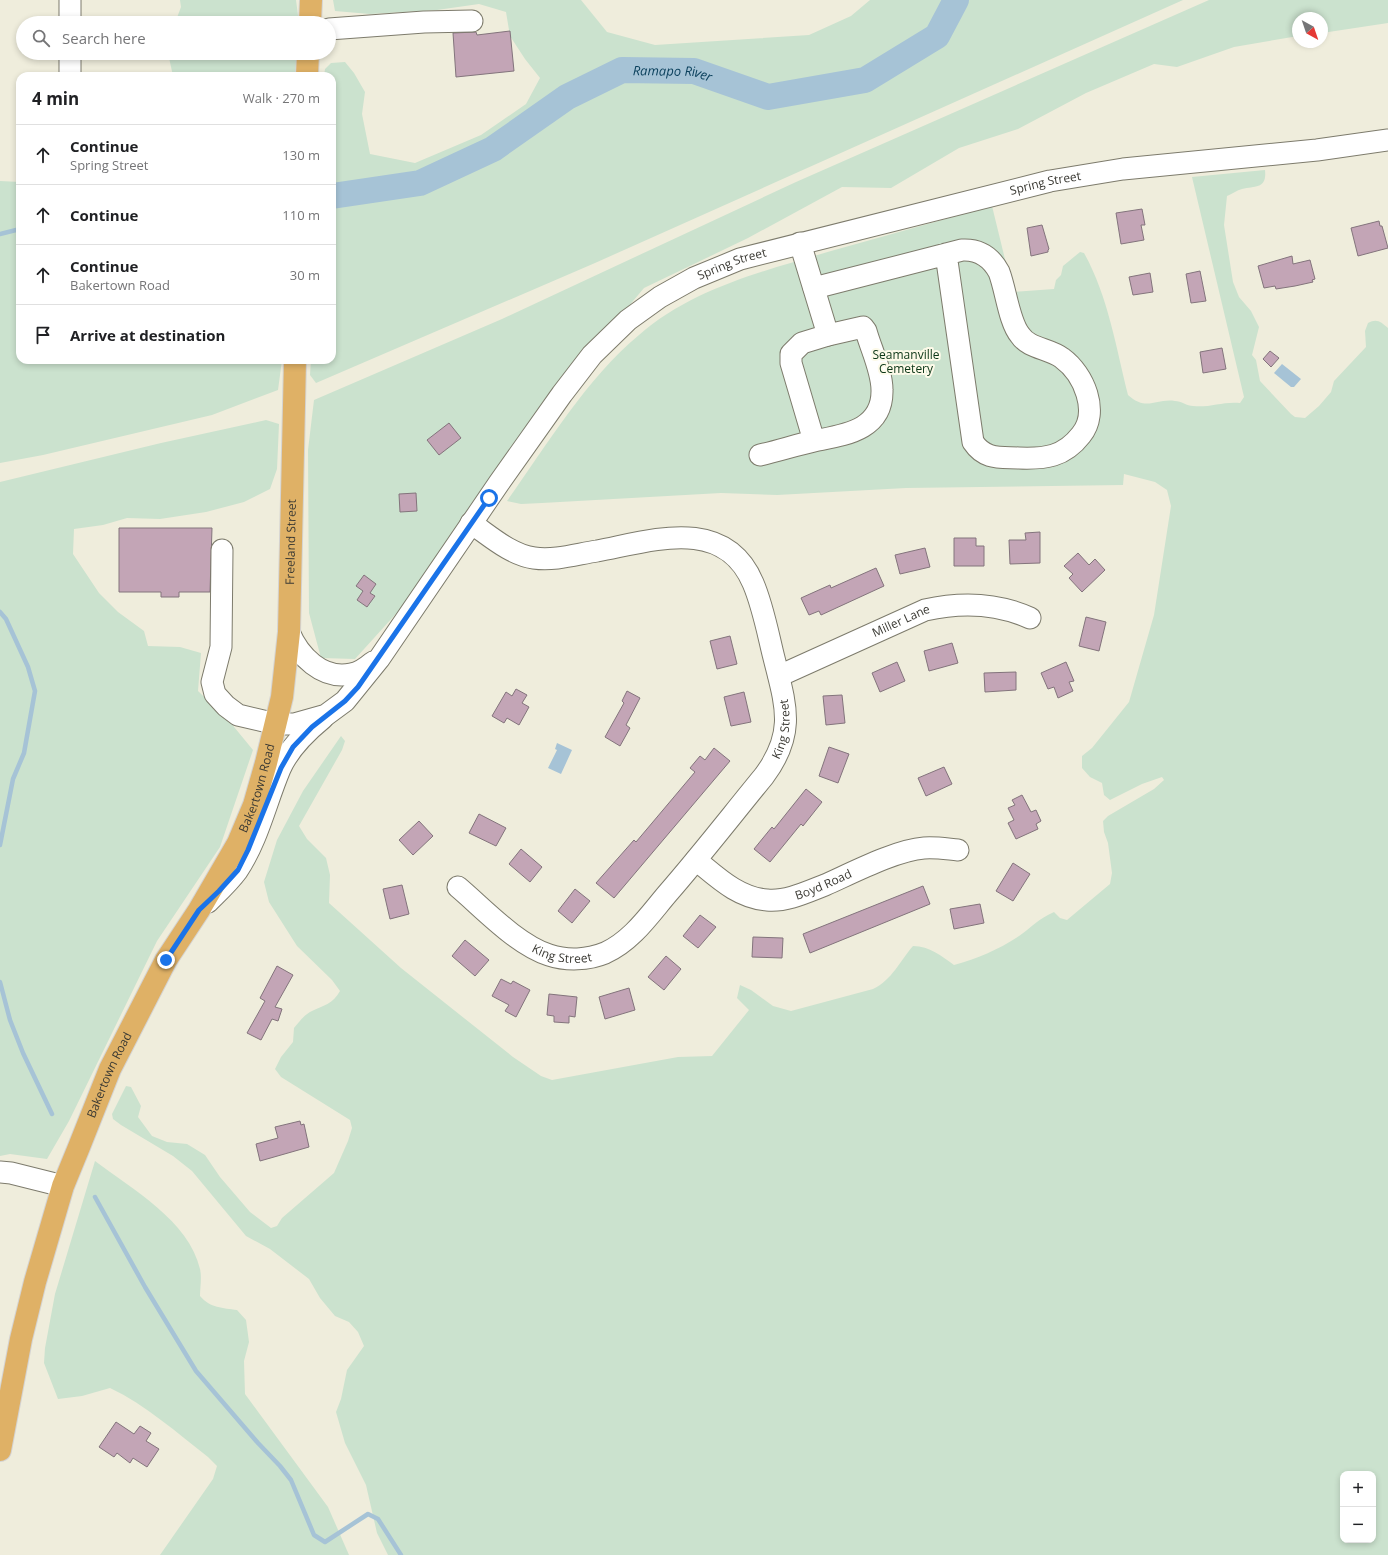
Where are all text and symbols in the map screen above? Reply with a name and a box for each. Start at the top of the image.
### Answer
north arrow [1292,12,1328,48]
search box [16,16,336,60]
icon: search [30,27,52,49]
text: Search here [62,28,146,48]
water label: Ramapo River [633,61,716,86]
text: 4 min [32,87,79,110]
text: Walk · 270 m [243,89,320,107]
text: Continue [70,136,138,156]
icon: ahead [32,144,54,166]
text: 130 m [282,146,320,164]
text: Spring Street [70,156,148,174]
street label: Spring Street [1008,167,1082,199]
icon: ahead [32,204,54,226]
text: Continue [70,205,138,225]
text: 110 m [282,206,320,224]
street label: Spring Street [694,244,768,284]
text: Continue [70,256,138,276]
icon: ahead [32,264,54,286]
text: 30 m [290,266,320,284]
text: Bakertown Road [70,276,170,294]
icon: arrive [32,324,54,346]
text: Arrive at destination [70,325,225,345]
park label: Seamanville Cemetery [873,346,940,377]
route start [480,489,498,507]
street label: Freeland Street [281,499,300,585]
street label: Miller Lane [869,600,932,641]
street label: King Street [767,698,794,762]
street label: Bakertown Road [234,742,278,835]
street label: Boyd Road [793,865,854,904]
street label: King Street [529,940,593,967]
route end [157,951,175,969]
street label: Bakertown Road [82,1029,136,1120]
map controls [1340,1471,1376,1543]
button: + [1340,1471,1376,1507]
button: − [1340,1507,1376,1543]

